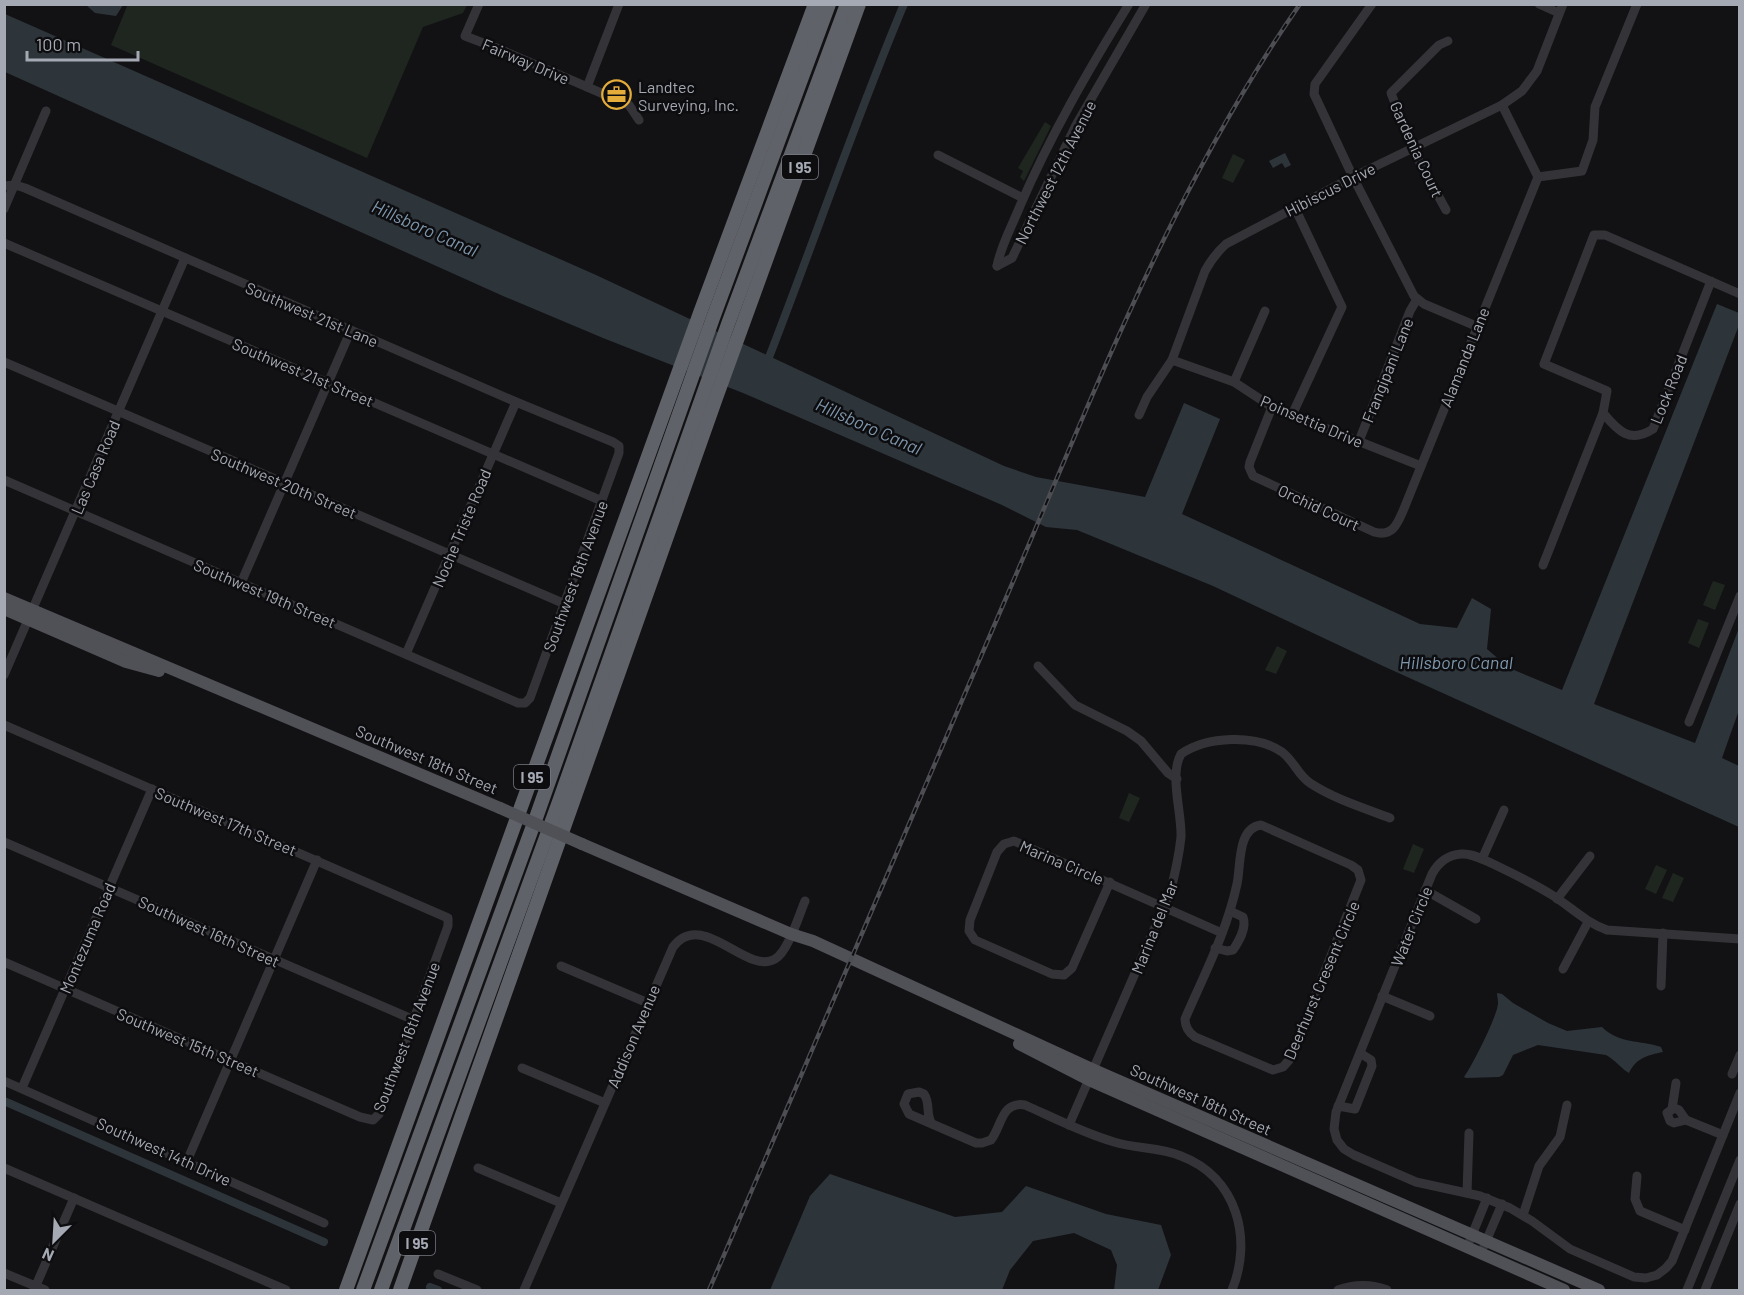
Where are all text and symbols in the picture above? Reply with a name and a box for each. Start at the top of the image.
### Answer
scale bar [27,24,138,62]
text: 100 m [36,33,81,55]
street label: Fairway Drive [480,34,572,88]
place label: Landtec Surveying, Inc. [638,77,739,114]
office icon: Landtec Surveying, Inc. [601,79,633,111]
street label: Northwest 12th Avenue [1010,97,1100,247]
street label: Gardenia Court [1386,98,1448,200]
road number: I 95 [782,155,818,179]
street label: Hibiscus Drive [1282,158,1378,220]
water label: Hillsboro Canal [369,195,481,261]
street label: Southwest 21st Lane [243,277,381,351]
street label: Alamanda Lane [1435,304,1493,410]
street label: Frangipani Lane [1357,315,1417,425]
street label: Southwest 21st Street [229,334,377,410]
street label: Lock Road [1646,352,1690,426]
street label: Poinsettia Drive [1258,391,1366,451]
water label: Hillsboro Canal [813,393,925,459]
street label: Las Casa Road [67,417,123,517]
street label: Southwest 20th Street [208,444,360,522]
street label: Noche Triste Road [428,466,494,590]
street label: Orchid Court [1275,480,1363,534]
street label: Southwest 16th Avenue [539,498,611,654]
street label: Southwest 19th Street [191,554,339,632]
water label: Hillsboro Canal [1399,651,1513,673]
street label: Southwest 18th Street [353,720,501,798]
road number: I 95 [514,765,550,789]
street label: Southwest 17th Street [152,783,300,859]
street label: Marina Circle [1017,836,1107,888]
street label: Marina del Mar [1127,877,1181,977]
street label: Montezuma Road [55,880,119,996]
street label: Water Circle [1386,883,1436,969]
street label: Southwest 16th Street [135,891,283,971]
street label: Deerhurst Cresent Circle [1279,898,1363,1062]
street label: Southwest 16th Avenue [369,959,443,1115]
street label: Addison Avenue [603,982,663,1090]
street label: Southwest 15th Street [114,1003,262,1081]
street label: Southwest 18th Street [1127,1059,1275,1139]
street label: Southwest 14th Drive [94,1113,234,1189]
north arrow [24,1211,84,1271]
road number: I 95 [399,1231,435,1255]
text: N [39,1244,56,1266]

